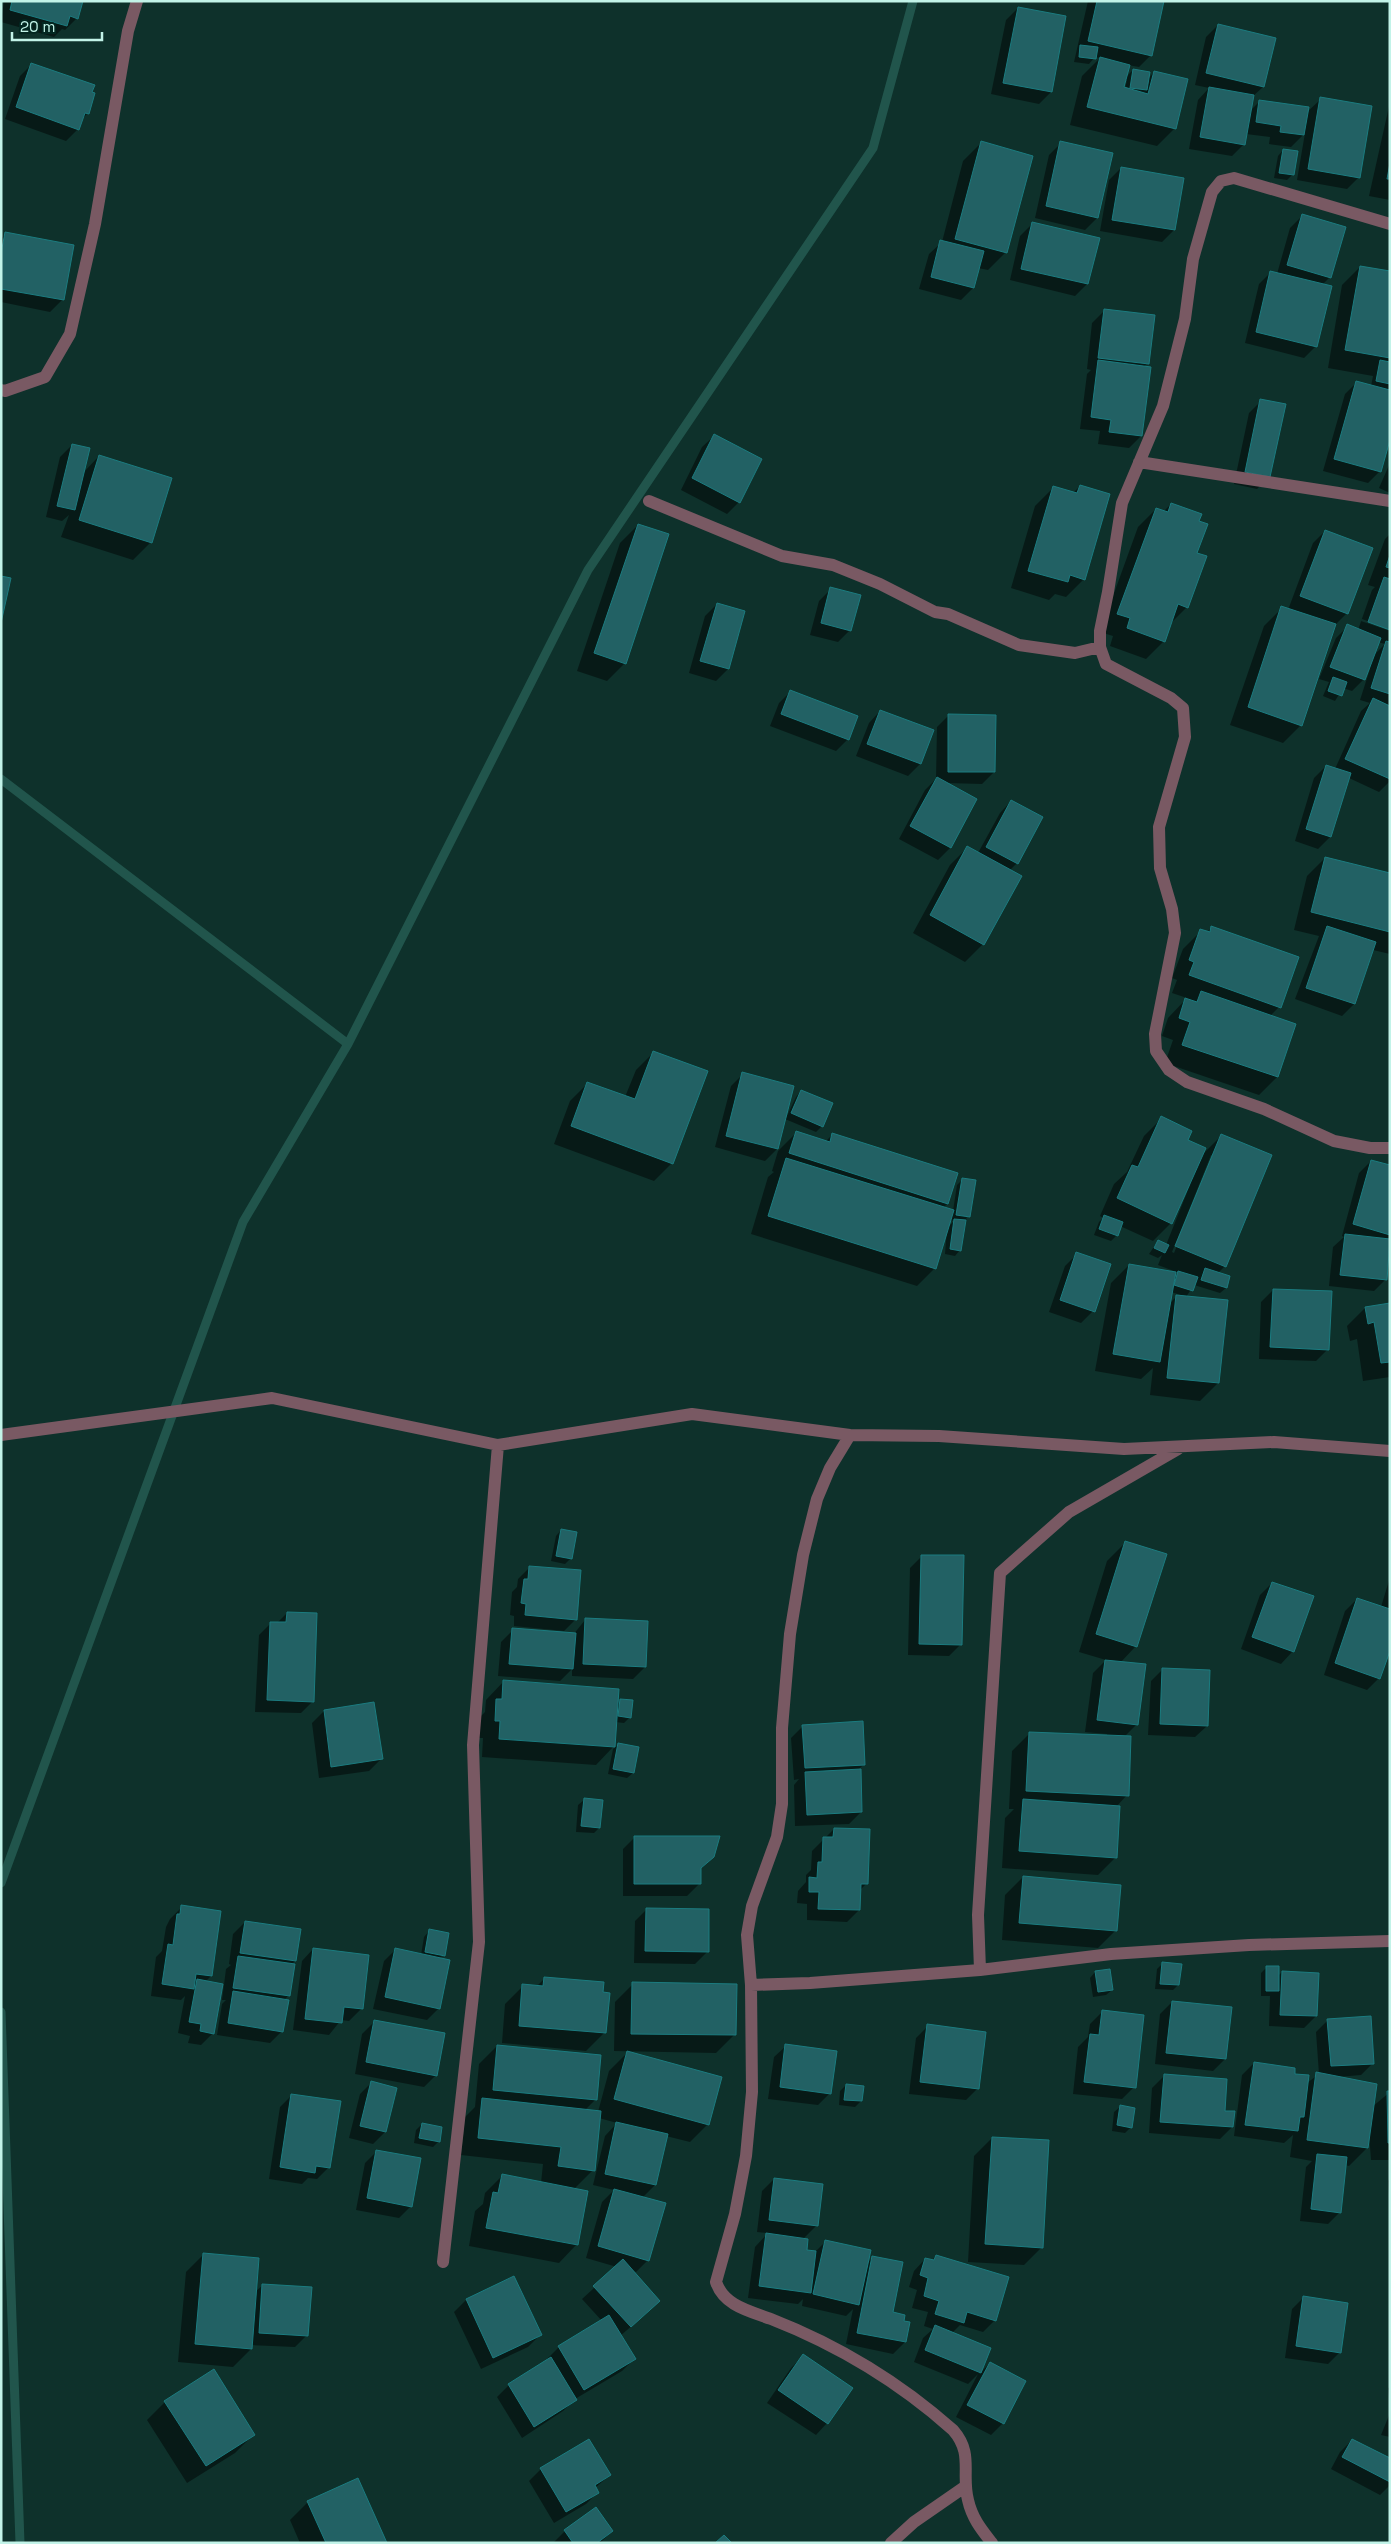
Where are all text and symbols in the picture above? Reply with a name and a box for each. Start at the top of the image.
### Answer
scale bar [12,10,102,42]
text: 20 m [20,17,55,36]

